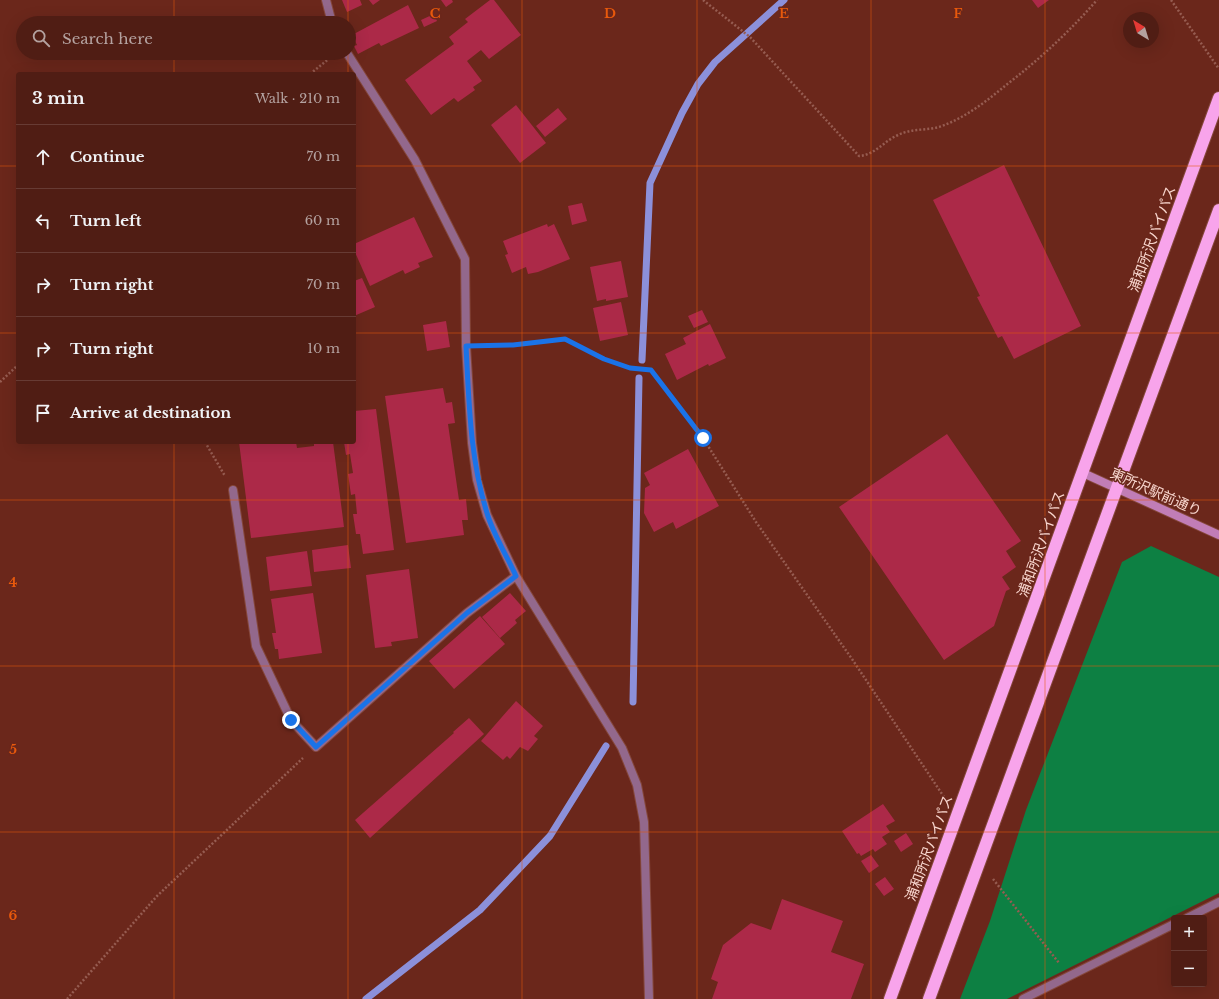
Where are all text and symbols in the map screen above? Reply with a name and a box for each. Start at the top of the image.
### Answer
text: C [430,5,441,22]
text: D [604,5,616,22]
text: E [779,5,789,22]
text: F [954,5,963,22]
north arrow [1123,12,1159,48]
search box [16,16,356,60]
icon: search [30,27,52,49]
text: Search here [62,29,153,48]
text: 3 min [32,88,85,109]
text: Walk · 210 m [255,90,340,107]
icon: ahead [32,146,54,168]
text: Continue [70,147,145,166]
text: 70 m [307,148,340,165]
street label: 浦和所沢バイパス [1124,183,1180,295]
icon: left [32,210,54,232]
text: Turn left [70,211,141,230]
text: 60 m [305,212,340,229]
icon: right [32,274,54,296]
text: Turn right [70,275,153,294]
text: 70 m [307,276,340,293]
icon: right [32,338,54,360]
text: Turn right [70,339,153,358]
text: 10 m [307,340,340,357]
icon: arrive [32,402,54,424]
text: Arrive at destination [70,403,231,422]
route start [694,429,712,447]
street label: 東所沢駅前通り [1108,464,1204,520]
street label: 浦和所沢バイパス [1013,488,1069,600]
text: 4 [9,574,18,591]
route end [282,711,300,729]
text: 5 [9,741,17,758]
street label: 浦和所沢バイパス [901,792,957,904]
text: 6 [9,907,18,924]
map controls [1171,915,1207,987]
button: + [1171,915,1207,951]
button: − [1171,951,1207,987]

